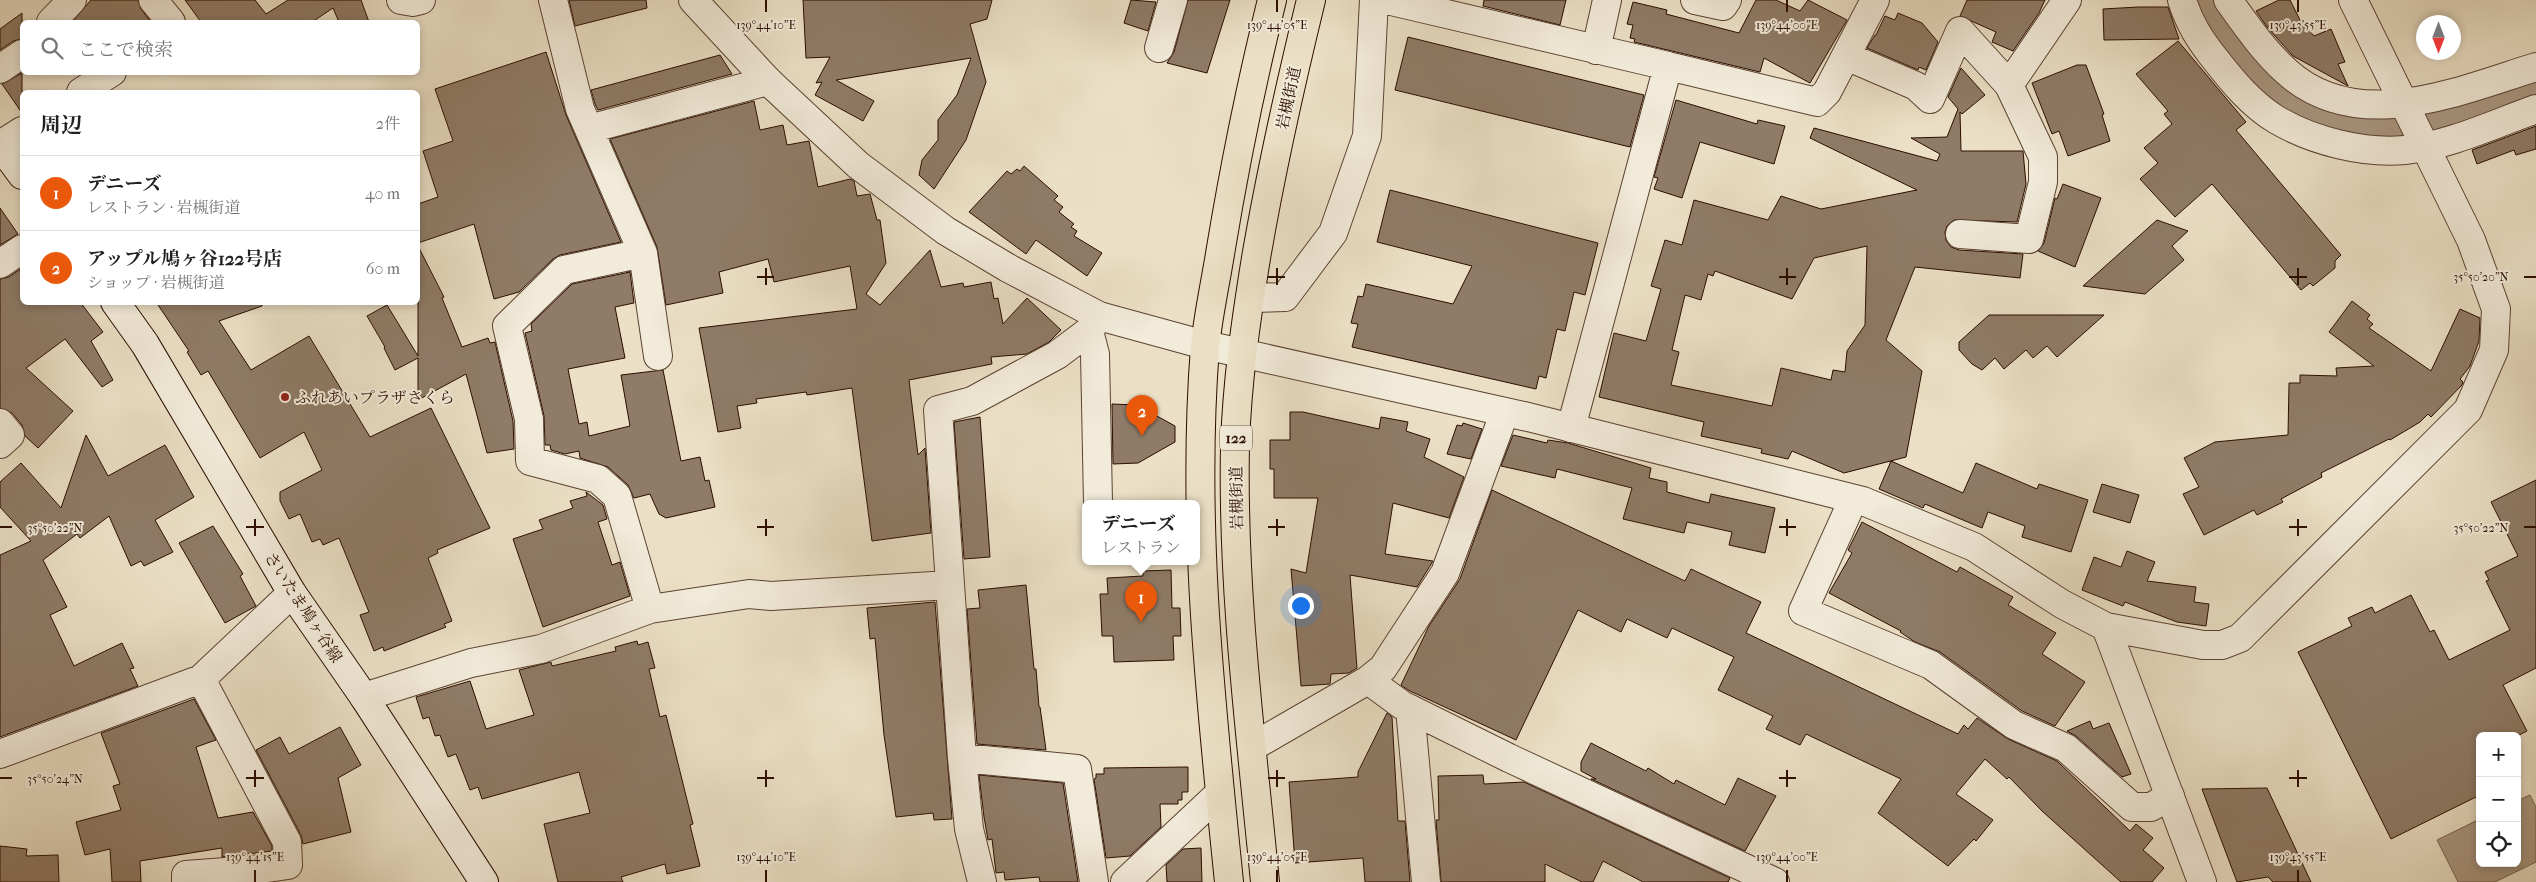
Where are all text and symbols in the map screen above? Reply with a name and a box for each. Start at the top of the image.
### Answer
north arrow [2416,15,2461,60]
text: 139°44'10"E [736,18,796,32]
text: 139°44'05"E [1247,18,1307,32]
text: 139°44'00"E [1756,18,1818,32]
text: 139°43'55"E [2270,18,2326,32]
search box [20,20,420,75]
icon: search [38,34,66,62]
text: ここで検索 [78,39,173,61]
street label: 岩槻街道 [1273,65,1304,131]
text: 周辺 [40,113,82,137]
text: 2件 [376,114,400,133]
text: デニーズ [87,173,161,195]
text: 1 [53,184,59,203]
text: 40 m [365,184,400,203]
text: レストラン · 岩槻街道 [87,198,241,217]
text: アップル鳩ヶ谷122号店 [87,248,282,270]
text: 2 [52,259,60,278]
text: 60 m [366,259,400,278]
text: 35°50'20"N [2453,270,2509,284]
text: ショップ · 岩槻街道 [87,273,225,292]
place label: ふれあいプラザさくら [295,388,455,407]
marker: ふれあいプラザさくら [279,391,291,403]
pin: 2 [1126,395,1158,436]
road number: 122 [1220,426,1252,450]
street label: 岩槻街道 [1226,466,1247,530]
popup [1082,500,1200,565]
text: デニーズ [1101,513,1176,535]
text: 35°50'22"N [28,521,82,535]
text: 35°50'22"N [2454,521,2508,535]
text: レストラン [1101,538,1181,557]
street label: さいたま鳩ヶ谷線 [261,548,346,666]
pin: 1 [1125,581,1157,622]
your location [1288,593,1314,619]
map controls [2476,732,2521,867]
button: + [2476,732,2521,777]
text: 35°50'24"N [27,772,83,786]
button: − [2476,777,2521,822]
button: locate [2476,822,2521,867]
text: 139°44'15"E [226,850,284,864]
text: 139°44'10"E [736,850,796,864]
text: 139°44'05"E [1247,850,1307,864]
text: 139°44'00"E [1756,850,1818,864]
text: 139°43'55"E [2270,850,2326,864]

